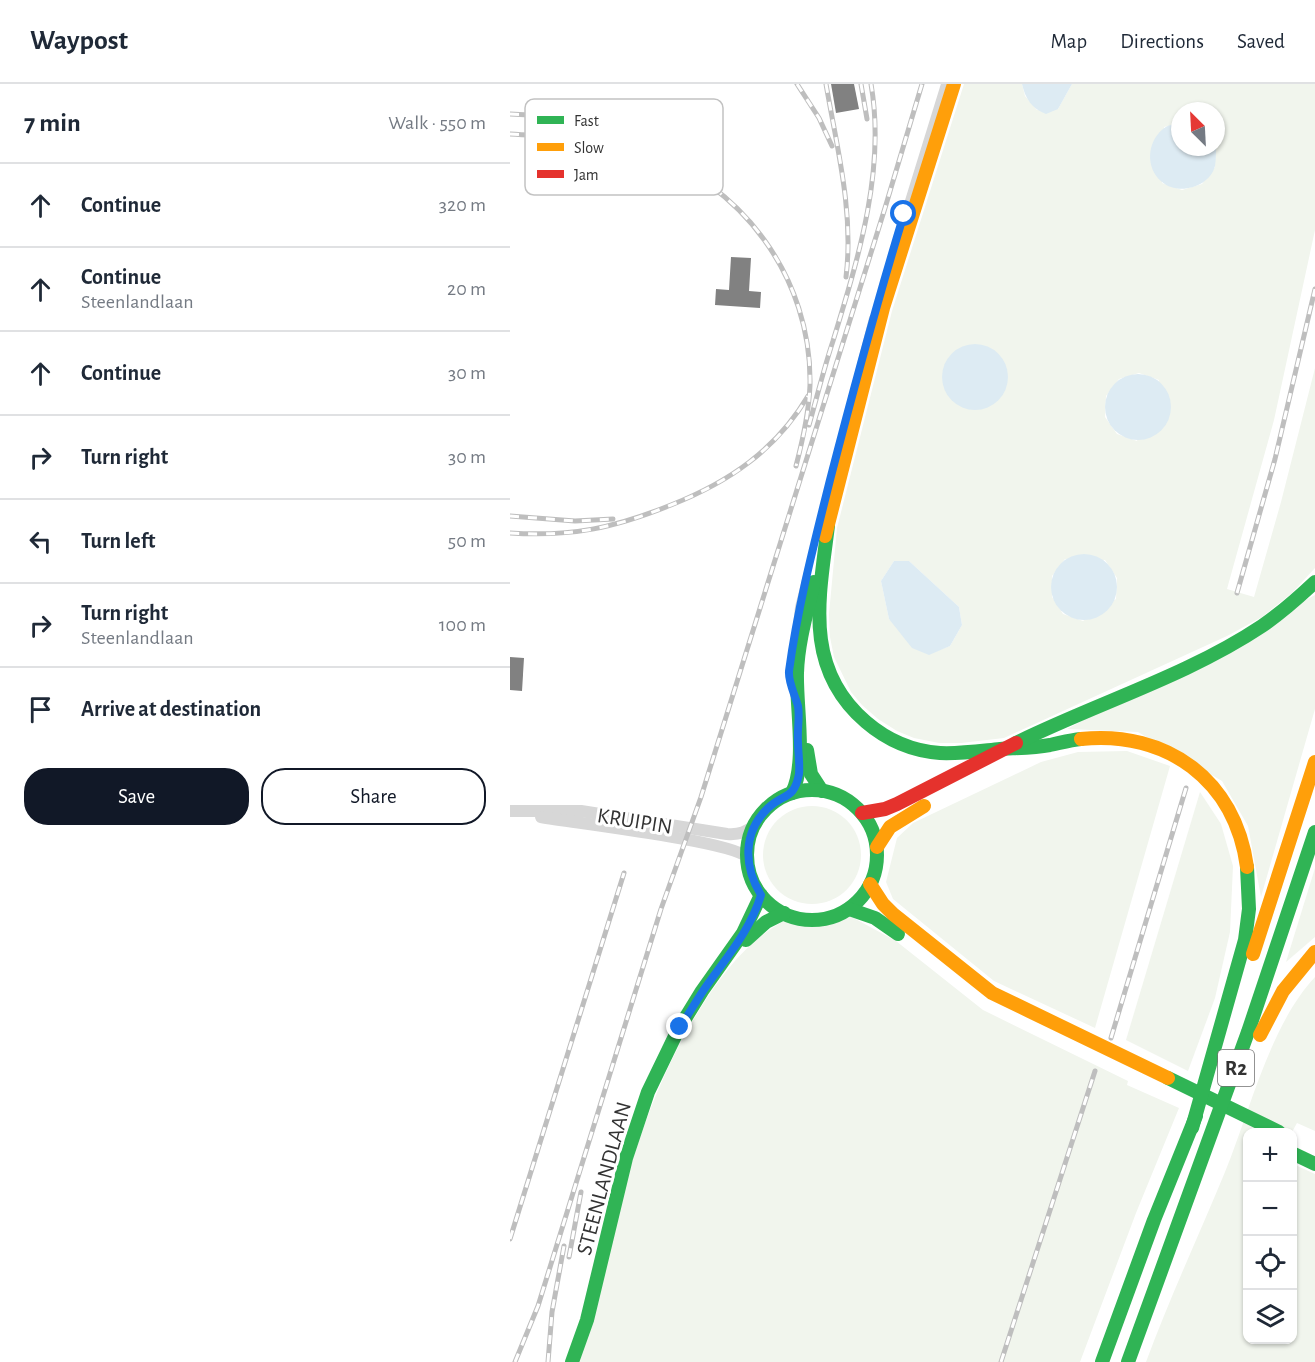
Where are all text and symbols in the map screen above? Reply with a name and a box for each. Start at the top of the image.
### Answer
text: Waypost [30,27,128,55]
text: Map [1051,31,1087,52]
text: Directions [1120,31,1204,52]
text: Saved [1237,31,1285,52]
legend [525,99,723,195]
north arrow [1171,102,1225,156]
text: 7 min [24,110,81,136]
text: Walk · 550 m [388,113,486,133]
text: Fast [574,113,599,129]
text: Slow [574,140,604,156]
text: Jam [574,167,599,183]
icon: ahead [24,189,57,222]
text: Continue [81,194,161,216]
text: 320 m [439,195,486,215]
route start [890,200,916,226]
text: Continue [81,266,161,288]
icon: ahead [24,273,57,306]
text: 20 m [447,279,486,299]
text: Steenlandlaan [81,292,194,312]
icon: ahead [24,357,57,390]
text: Continue [81,362,161,384]
text: 30 m [448,363,486,383]
icon: right [24,441,57,474]
text: Turn right [81,446,168,468]
text: 30 m [448,447,486,467]
icon: left [24,525,57,558]
text: Turn left [81,530,155,552]
text: 50 m [448,531,486,551]
text: Turn right [81,602,168,624]
icon: right [24,609,57,642]
text: 100 m [439,615,486,635]
text: Steenlandlaan [81,628,194,648]
icon: arrive [24,693,57,726]
text: Arrive at destination [81,698,261,720]
button: Save [24,768,249,825]
button: Share [261,768,486,825]
street label: KRUIPIN [596,804,674,838]
route end [666,1013,692,1039]
road number: R2 [1218,1050,1254,1086]
street label: STEENLANDLAAN [573,1099,635,1257]
map controls [1243,1128,1297,1344]
button: + [1243,1128,1297,1182]
button: − [1243,1182,1297,1236]
button: locate [1243,1236,1297,1290]
button: layers [1243,1290,1297,1344]

